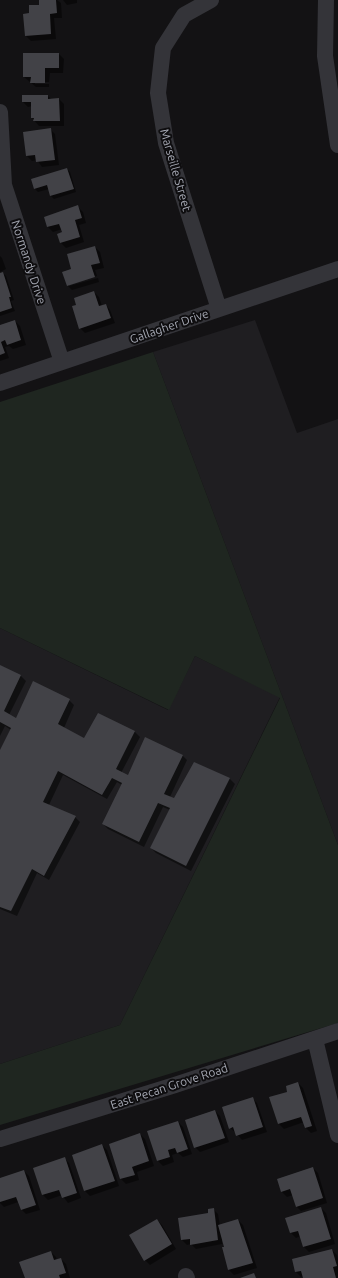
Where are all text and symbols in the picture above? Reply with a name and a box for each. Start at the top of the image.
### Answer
street label: Marseille Street [158,127,194,213]
street label: Normandy Drive [9,218,49,306]
street label: Gallagher Drive [128,306,210,346]
street label: East Pecan Grove Road [109,1061,229,1111]

